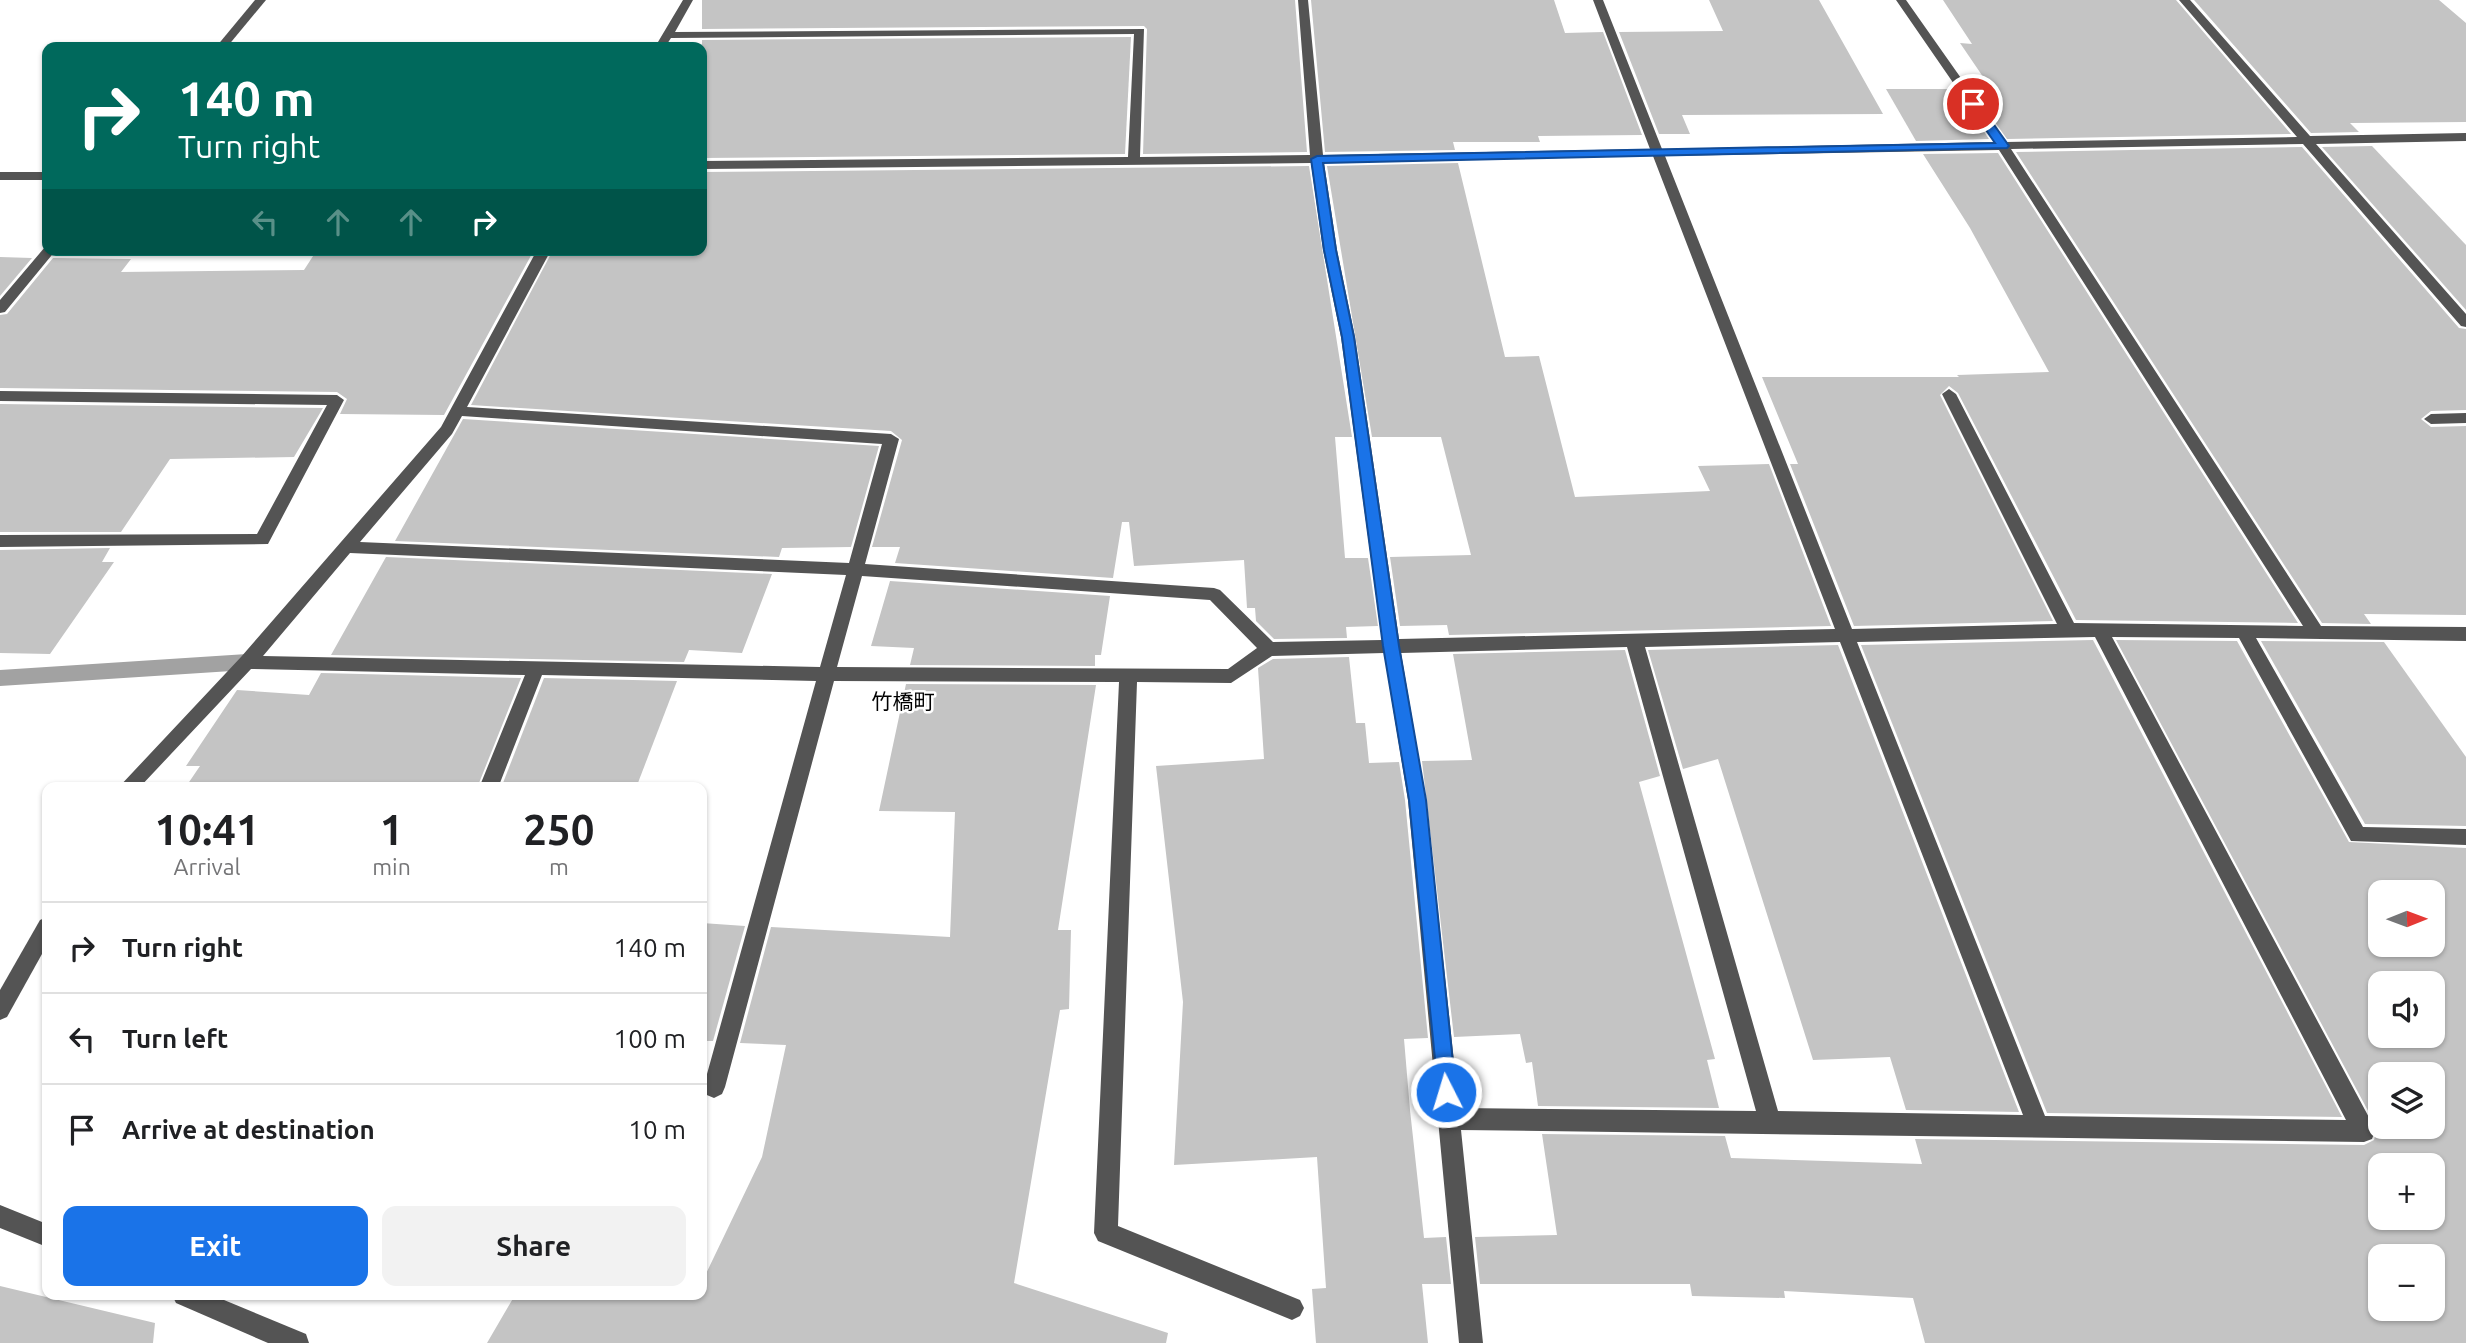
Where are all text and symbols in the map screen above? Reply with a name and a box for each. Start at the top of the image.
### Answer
icon: right [63,70,154,161]
text: 140 m [178,70,315,125]
pin [1943,74,2003,134]
icon: arrive [1954,85,1992,123]
text: Turn right [178,128,320,164]
icon: left [246,203,284,241]
icon: ahead [319,203,357,241]
icon: ahead [392,203,430,241]
icon: right [465,203,503,241]
district label: 竹橋町 [872,689,935,713]
text: 10:41 [155,806,260,853]
text: 1 [380,806,403,853]
text: 250 [523,806,594,853]
text: Arrival [174,854,241,879]
text: min [372,854,411,879]
text: m [549,854,569,879]
north arrow [2368,880,2445,957]
map controls [2368,880,2445,1321]
icon: right [63,929,101,967]
text: Turn right [122,933,243,962]
text: 140 m [614,933,686,962]
button: sound [2368,971,2445,1048]
icon: left [63,1020,101,1058]
text: Turn left [122,1024,228,1053]
text: 100 m [614,1024,686,1053]
position arrow [1409,1055,1483,1129]
button: layers [2368,1062,2445,1139]
icon: arrive [63,1111,101,1149]
text: Arrive at destination [122,1115,375,1144]
text: 10 m [628,1115,686,1144]
button: + [2368,1153,2445,1230]
button: Exit [63,1206,368,1286]
button: Share [382,1206,686,1286]
button: − [2368,1244,2445,1321]

